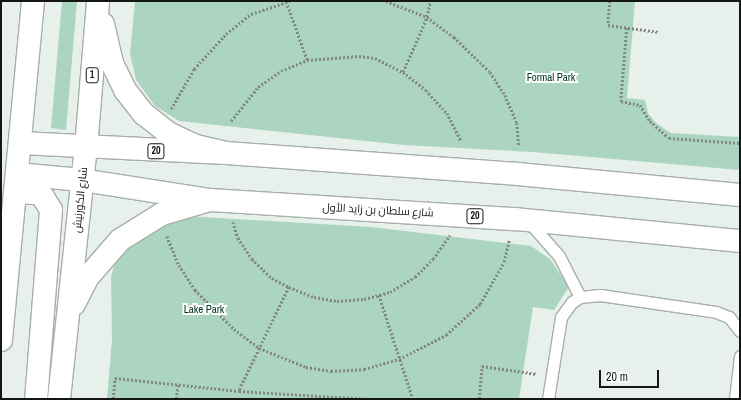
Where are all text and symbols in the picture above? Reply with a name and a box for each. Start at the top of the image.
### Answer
road number: 1 [85,67,99,83]
park label: Formal Park [527,70,575,84]
road number: 20 [147,143,165,159]
street label: شارع الكورنيش [70,166,90,234]
street label: شارع سلطان بن زايد الأول [322,200,434,220]
road number: 20 [466,208,484,224]
park label: Lake Park [184,302,224,316]
scale bar [601,362,661,388]
text: 20 m [606,369,628,385]

